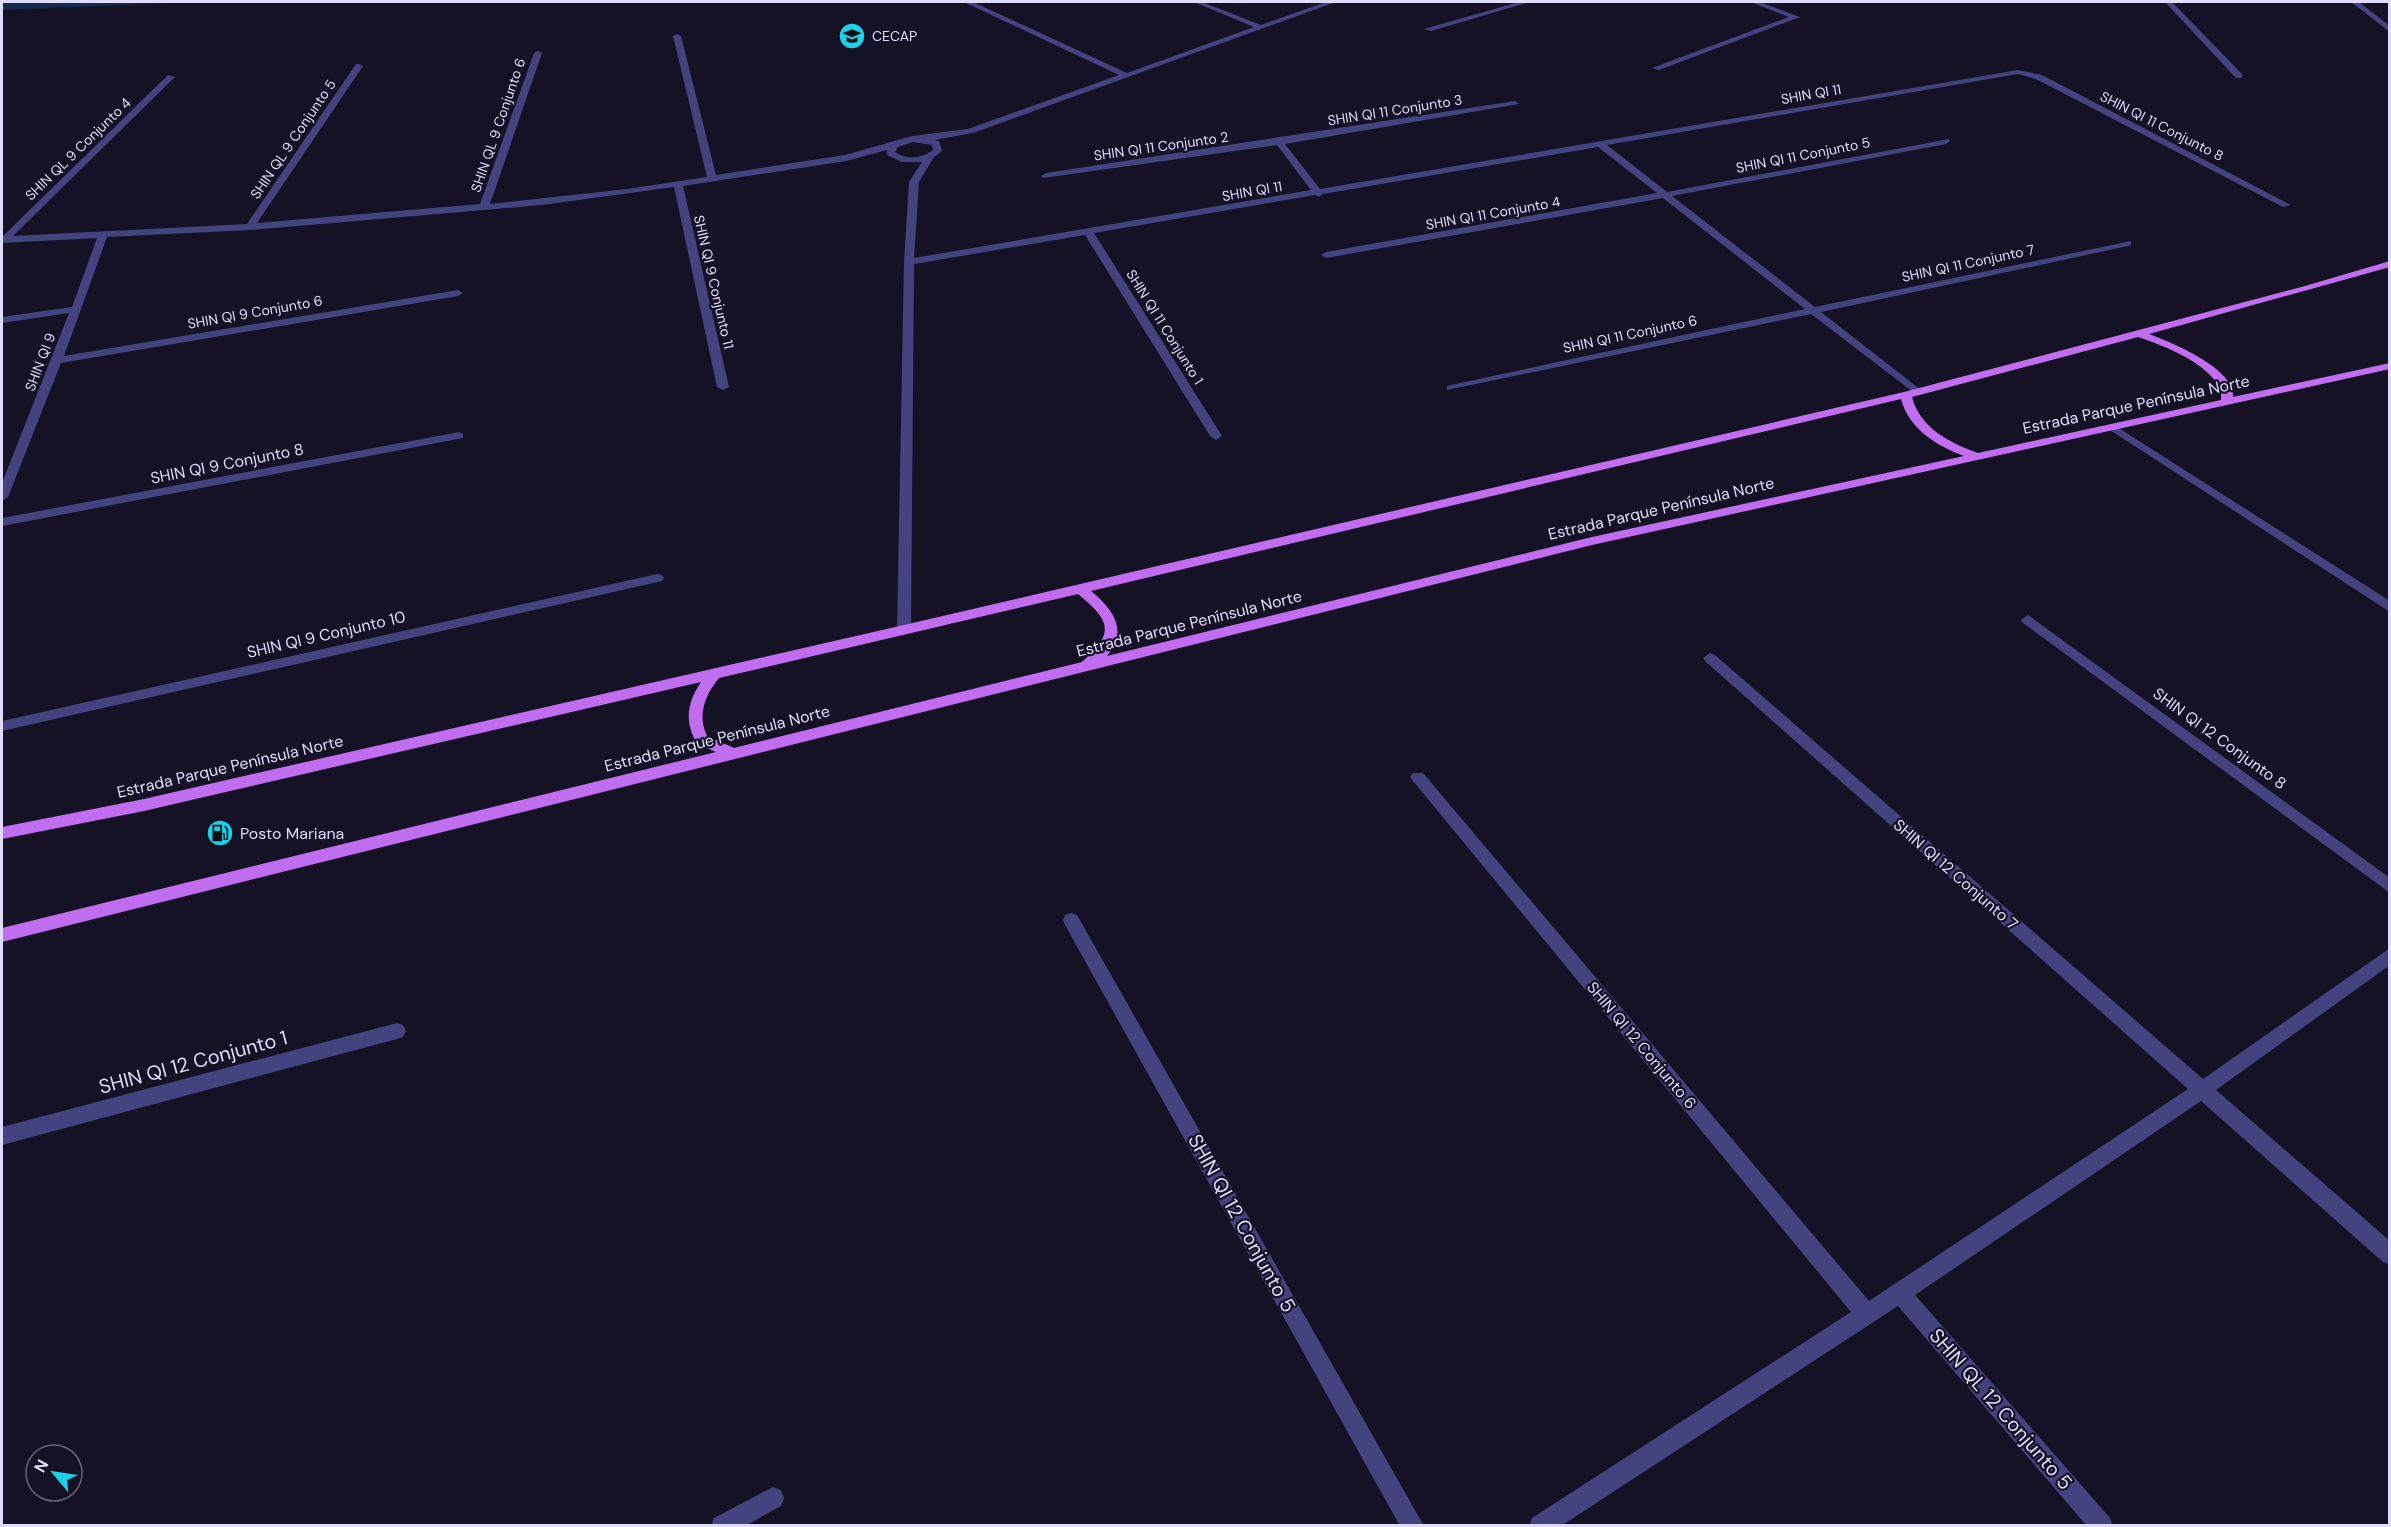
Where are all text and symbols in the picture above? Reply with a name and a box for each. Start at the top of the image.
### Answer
school or university icon: CECAP [837,21,867,51]
place label: CECAP [872,27,917,45]
street label: SHIN QL 9 Conjunto 6 [467,56,529,194]
street label: SHIN QL 9 Conjunto 5 [246,76,340,202]
street label: SHIN QI 11 [1779,80,1843,108]
street label: SHIN QI 11 Conjunto 8 [2097,87,2227,165]
street label: SHIN QI 11 Conjunto 3 [1326,90,1464,130]
street label: SHIN QL 9 Conjunto 4 [21,93,135,204]
street label: SHIN QI 11 Conjunto 2 [1092,128,1230,164]
street label: SHIN QI 11 Conjunto 5 [1734,133,1872,177]
street label: SHIN QI 11 [1220,177,1284,205]
street label: SHIN QI 11 Conjunto 4 [1424,192,1562,234]
street label: SHIN QI 9 Conjunto 11 [690,213,738,351]
street label: SHIN QI 11 Conjunto 7 [1900,240,2036,286]
street label: SHIN QI 11 Conjunto 1 [1122,266,1208,388]
street label: SHIN QI 9 Conjunto 6 [186,291,324,333]
street label: SHIN QI 11 Conjunto 6 [1561,311,1699,357]
street label: SHIN QI 9 [21,330,59,394]
street label: Estrada Parque Península Norte [2021,370,2252,439]
street label: SHIN QI 9 Conjunto 8 [149,438,306,489]
street label: Estrada Parque Península Norte [1546,472,1776,545]
street label: Estrada Parque Península Norte [1074,585,1304,662]
street label: SHIN QI 9 Conjunto 10 [245,606,407,663]
street label: SHIN QI 12 Conjunto 8 [2149,683,2291,794]
street label: Estrada Parque Península Norte [602,700,832,777]
street label: Estrada Parque Península Norte [115,730,345,803]
street label: SHIN QI 12 Conjunto 7 [1889,814,2022,934]
fuel station icon: Posto Mariana [205,818,235,848]
place label: Posto Mariana [240,823,344,844]
street label: SHIN QI 12 Conjunto 6 [1582,977,1701,1113]
street label: SHIN QI 12 Conjunto 1 [96,1024,290,1100]
street label: SHIN QI 12 Conjunto 5 [1182,1129,1302,1317]
street label: SHIN QL 12 Conjunto 5 [1924,1323,2078,1495]
north arrow [24,1443,84,1503]
text: N [29,1456,53,1476]

